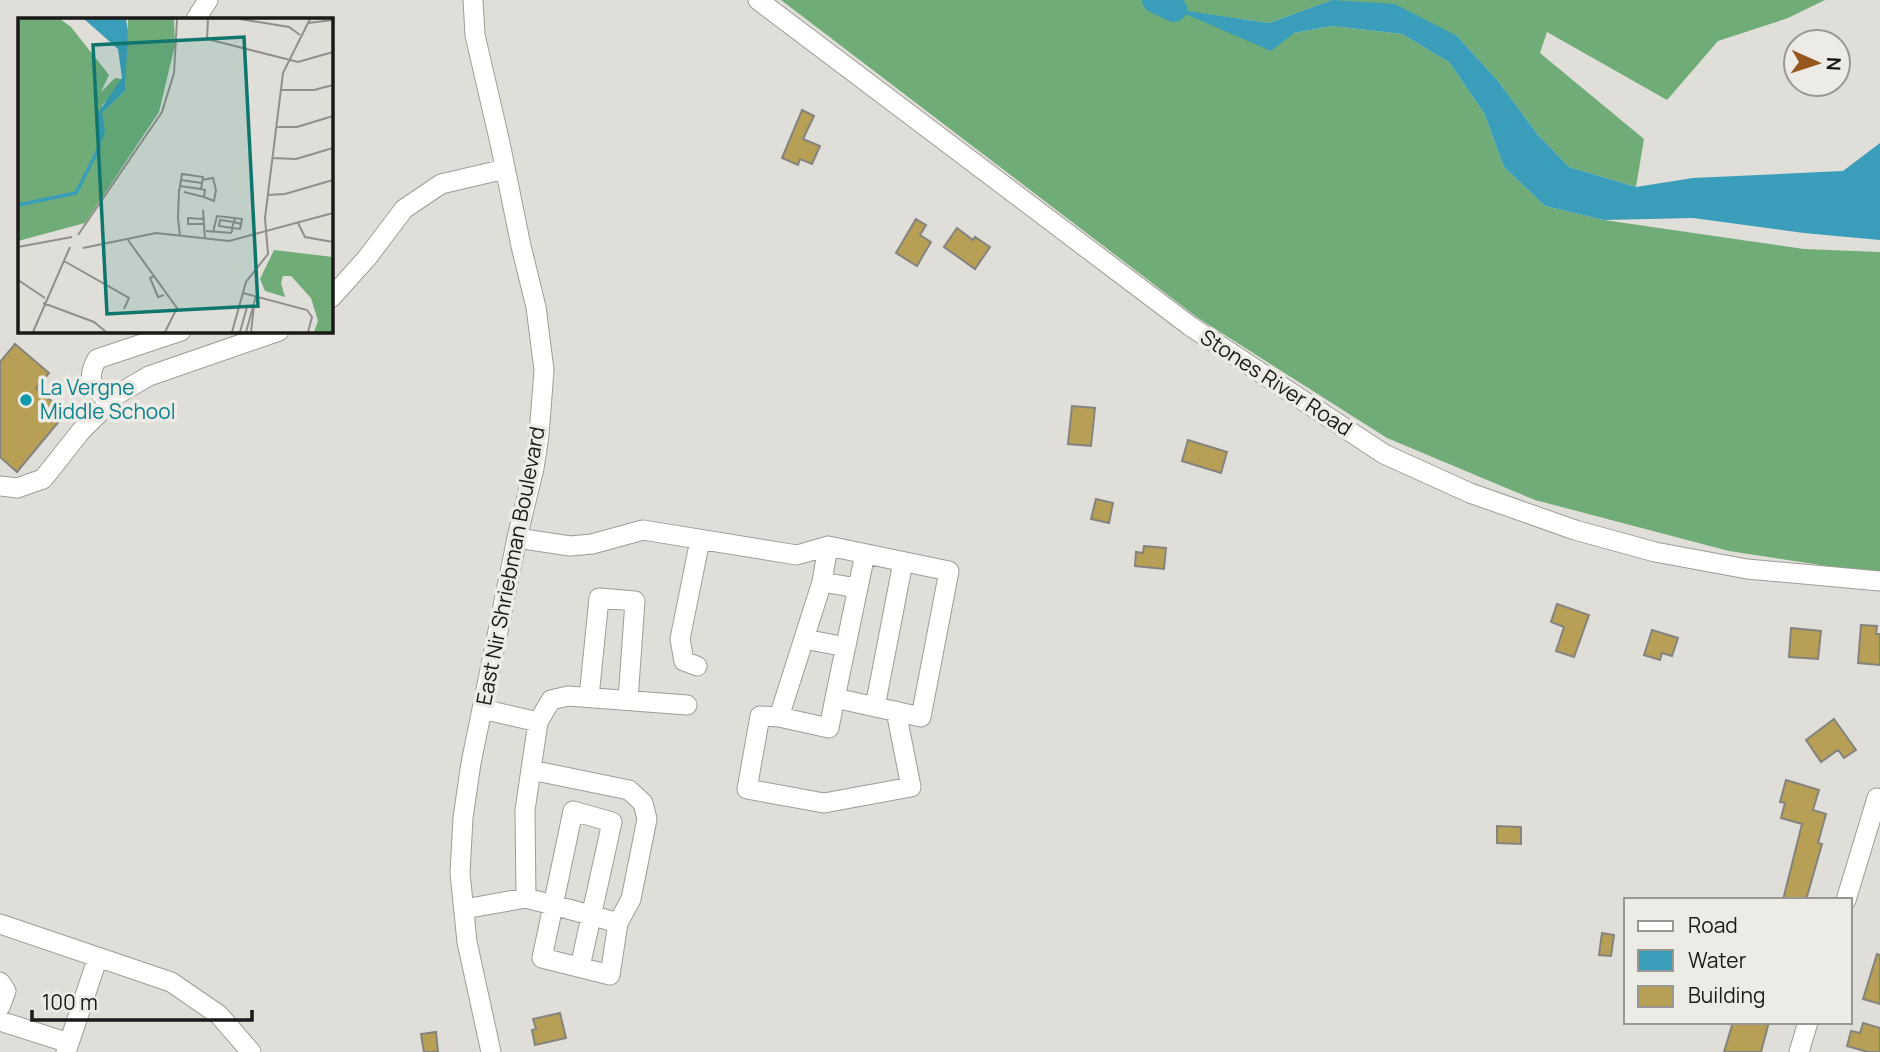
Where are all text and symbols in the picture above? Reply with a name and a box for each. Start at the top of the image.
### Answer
inset map [18,18,332,332]
north arrow [1782,28,1852,98]
text: N [1821,56,1847,71]
street label: Stones River Road [1195,323,1358,442]
place label: La Vergne Middle School [40,373,176,425]
marker: La Vergne Middle School [18,392,34,408]
street label: East Nir Shriebman Boulevard [469,424,551,707]
legend [1624,898,1852,1024]
text: Road [1688,911,1738,939]
text: Water [1688,946,1747,974]
scale bar [32,978,252,1022]
text: Building [1688,981,1765,1009]
text: 100 m [42,988,98,1016]

